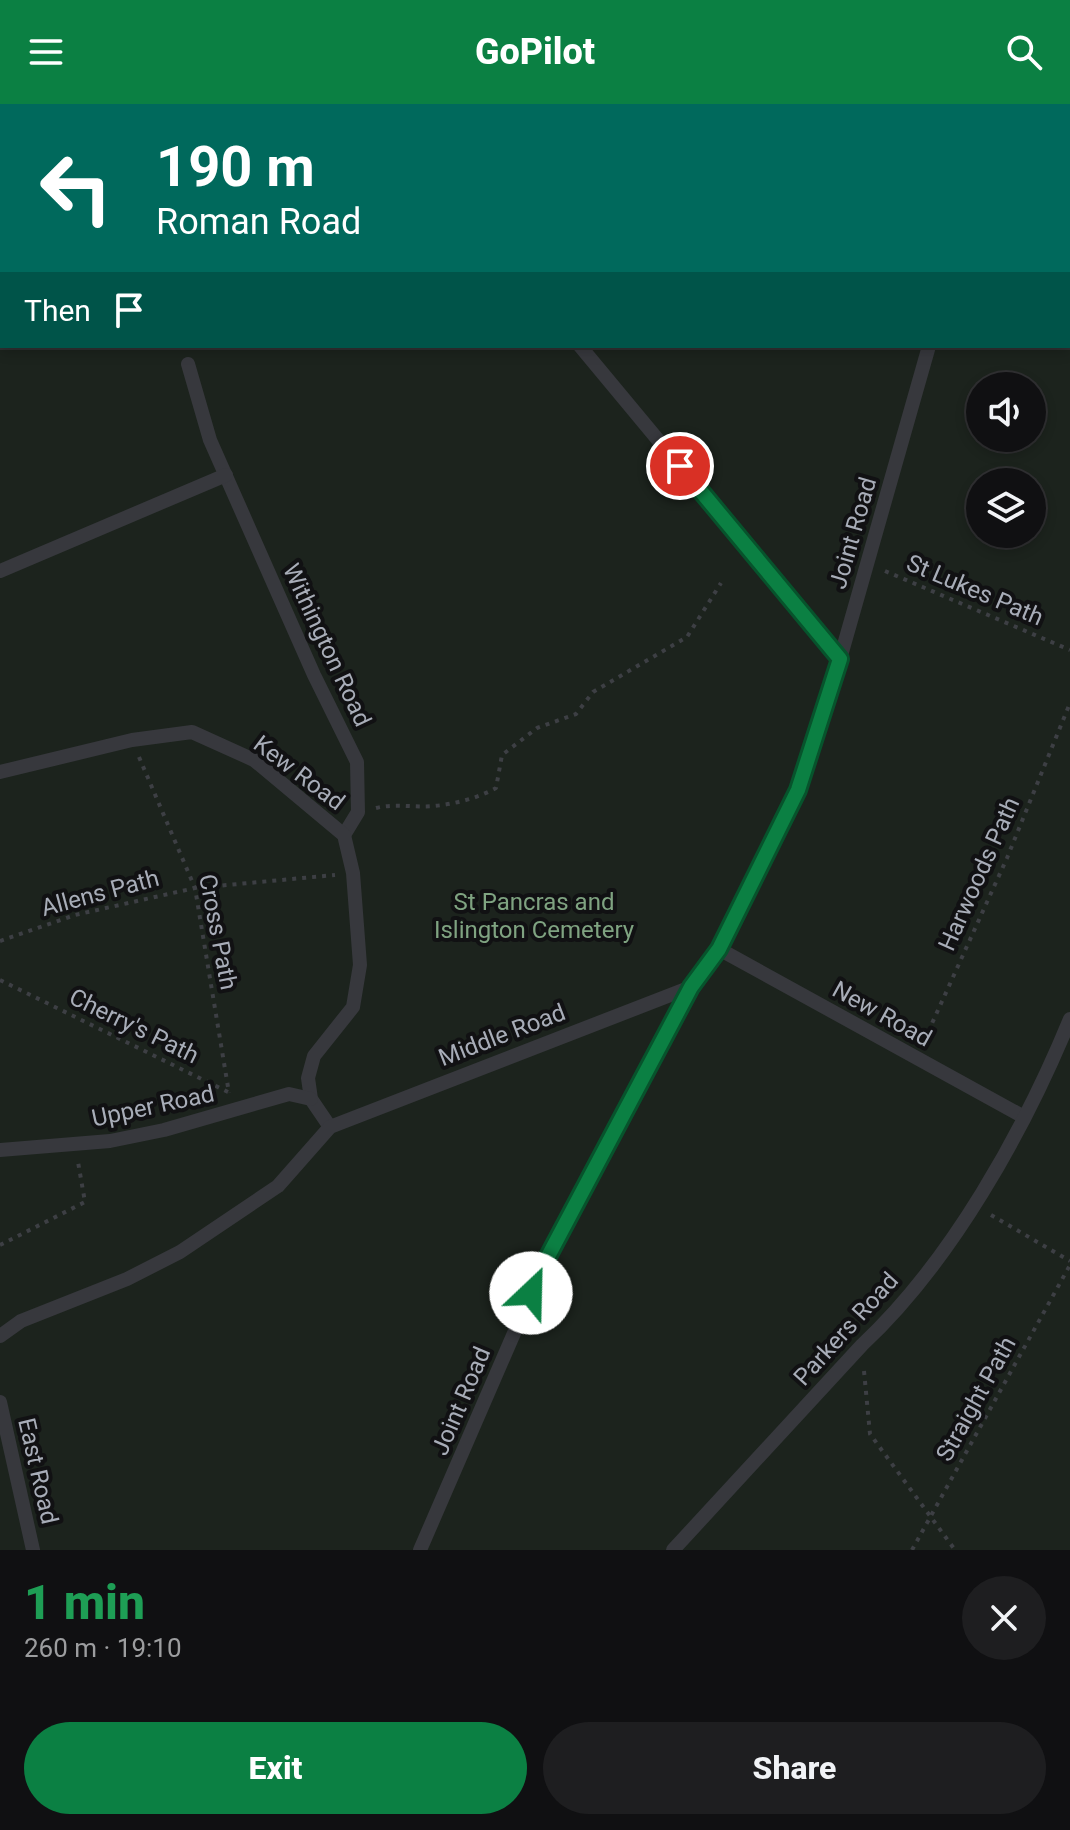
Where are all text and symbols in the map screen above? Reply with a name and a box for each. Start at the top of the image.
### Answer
icon: menu [24,30,68,74]
icon: search [1002,30,1046,74]
text: GoPilot [475,31,595,73]
text: 190 m [156,134,315,200]
icon: left [24,136,128,240]
text: Roman Road [156,201,361,243]
icon: arrive [107,288,151,332]
text: Then [24,293,91,328]
map controls [966,372,1046,548]
button: sound [966,372,1046,452]
pin [646,432,714,500]
icon: arrive [658,444,702,488]
button: layers [966,468,1046,548]
street label: Joint Road [824,474,882,592]
street label: St Lukes Path [902,549,1048,631]
street label: Withington Road [277,559,377,731]
street label: Kew Road [248,730,350,816]
street label: Harwoods Path [933,793,1025,955]
street label: Allens Path [38,864,162,922]
street label: Cross Path [193,872,243,992]
park label: St Pancras and Islington Cemetery [434,888,635,944]
street label: New Road [828,975,936,1053]
street label: Cherry's Path [65,983,203,1069]
street label: Middle Road [435,998,569,1072]
street label: Upper Road [89,1079,217,1133]
position arrow [489,1251,573,1335]
street label: Parkers Road [788,1267,904,1391]
street label: Straight Path [930,1332,1022,1466]
street label: Joint Road [426,1343,496,1459]
street label: East Road [12,1415,64,1527]
text: 1 min [24,1574,145,1631]
button: close [962,1576,1046,1660]
text: 260 m · 19:10 [24,1633,182,1663]
button: Exit [24,1722,527,1814]
button: Share [543,1722,1046,1814]

